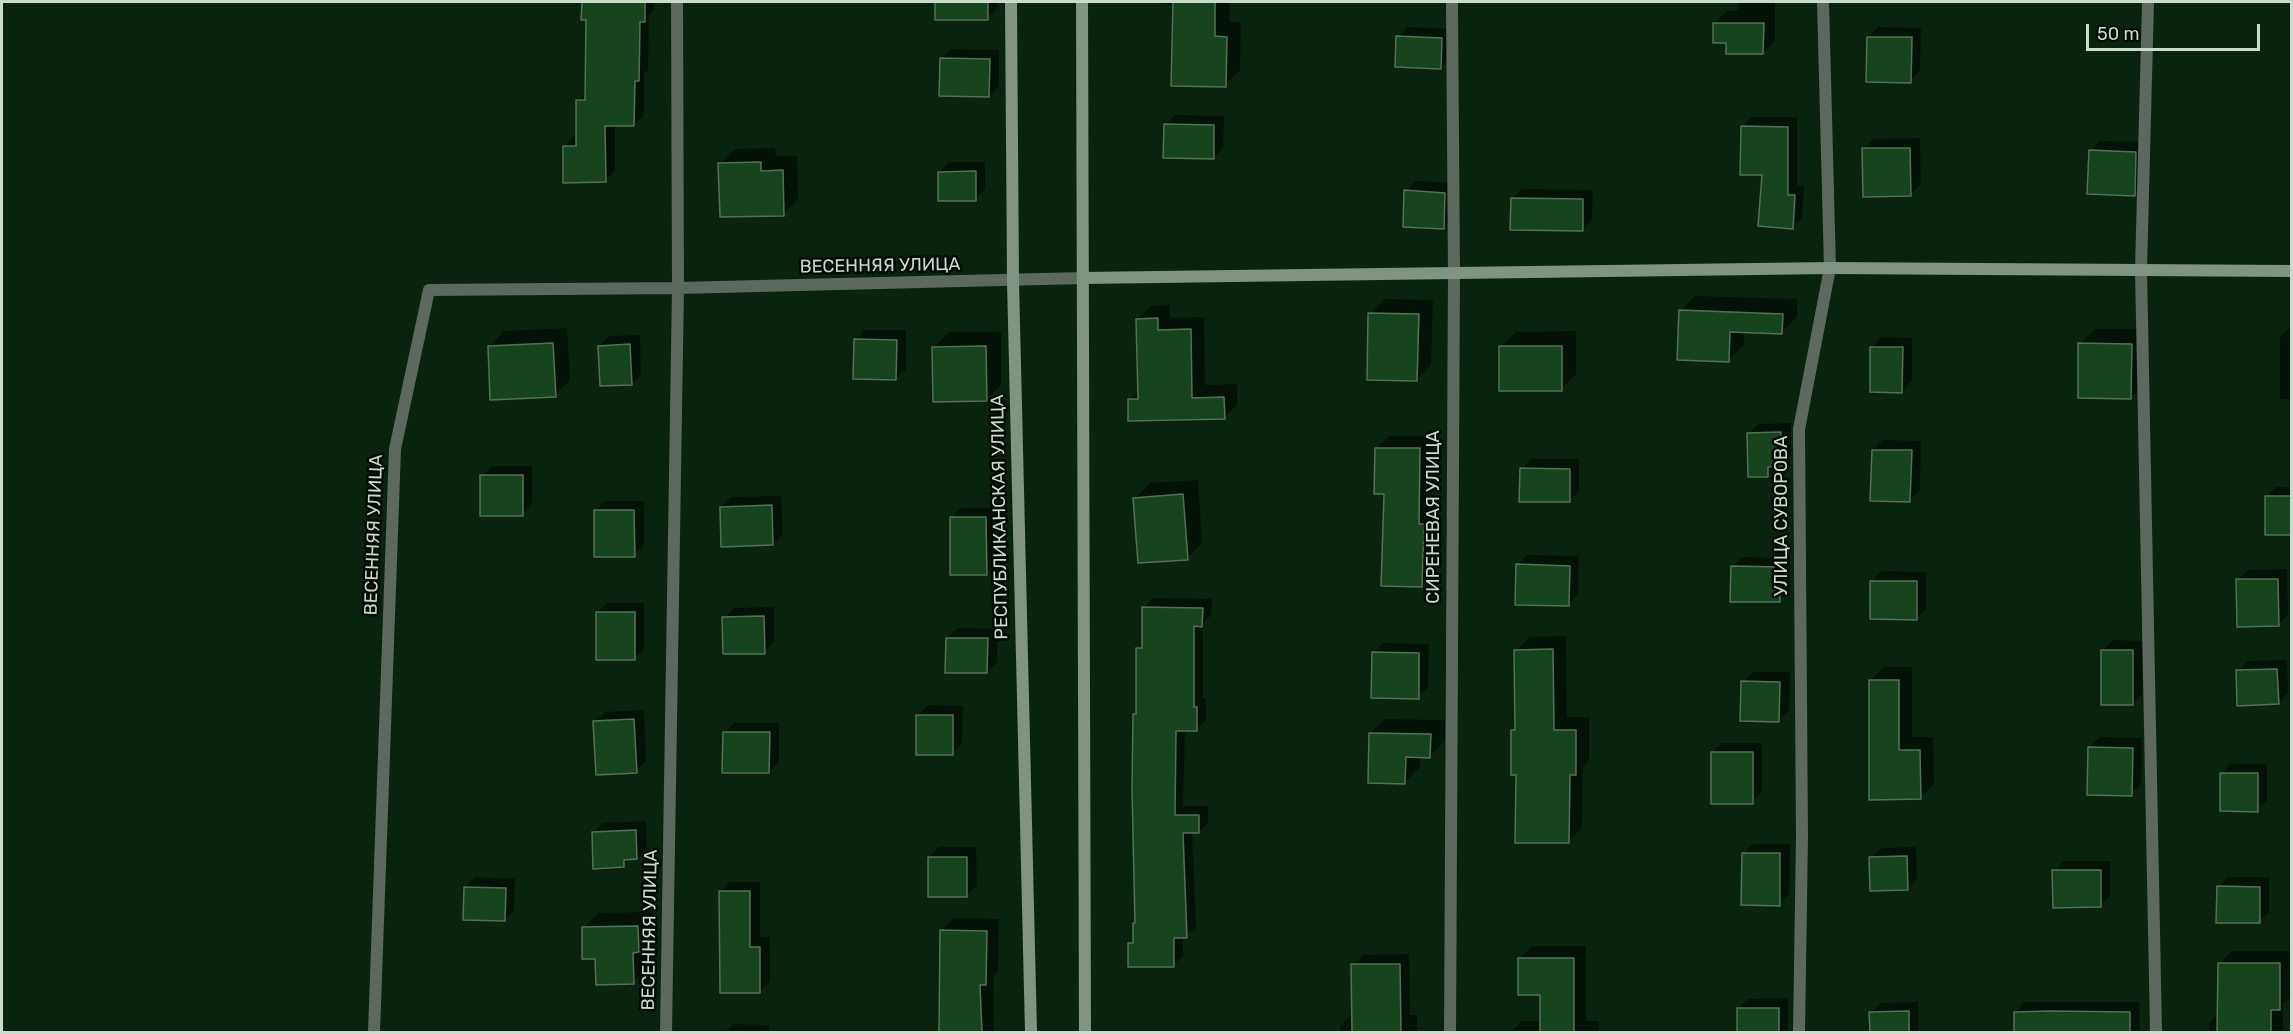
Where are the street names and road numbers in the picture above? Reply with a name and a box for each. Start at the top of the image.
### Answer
street label: ВЕСЕННЯЯ УЛИЦА [799,254,961,278]
street label: РЕСПУБЛИКАНСКАЯ УЛИЦА [987,394,1013,640]
street label: СИРЕНЕВАЯ УЛИЦА [1423,430,1445,604]
street label: УЛИЦА СУВОРОВА [1771,436,1793,596]
street label: ВЕСЕННЯЯ УЛИЦА [360,454,388,616]
street label: ВЕСЕННЯЯ УЛИЦА [638,849,662,1011]

